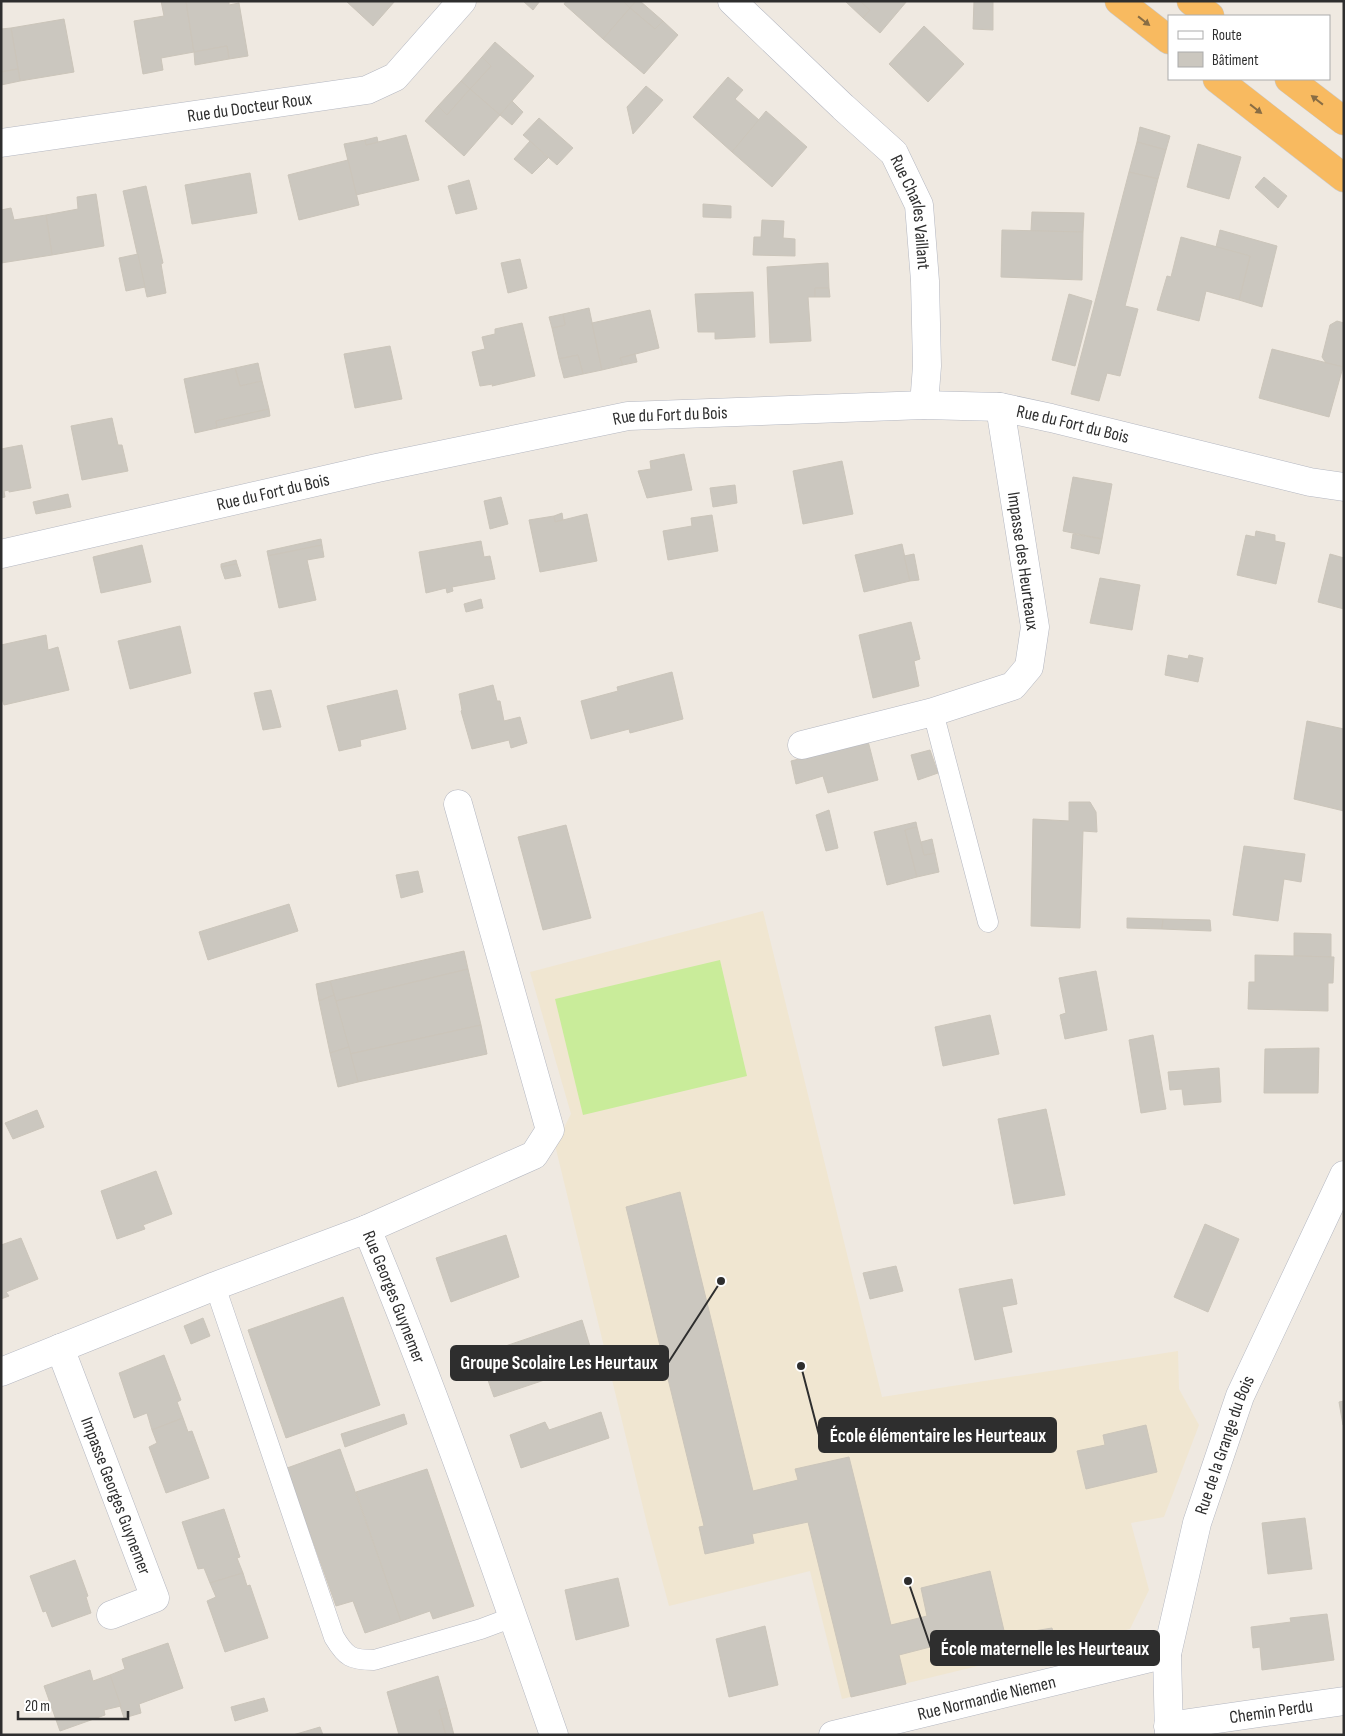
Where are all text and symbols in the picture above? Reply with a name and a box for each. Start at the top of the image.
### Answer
one-way arrow [1137,15,1150,26]
legend [1168,15,1330,80]
text: Route [1212,26,1242,45]
text: Bâtiment [1212,51,1259,70]
street label: Rue du Docteur Roux [186,88,313,126]
one-way arrow [1310,95,1323,105]
one-way arrow [1249,104,1262,114]
street label: Rue Charles Vaillant [886,151,935,271]
street label: Rue du Fort du Bois [1015,400,1131,447]
street label: Rue du Fort du Bois [611,402,728,429]
street label: Rue du Fort du Bois [215,469,331,515]
street label: Impasse des Heurteaux [1003,490,1043,632]
street label: Rue Georges Guynemer [358,1227,430,1366]
callout: Groupe Scolaire Les Heurtaux [451,1346,668,1380]
text: Groupe Scolaire Les Heurtaux [460,1352,658,1375]
street label: Rue de la Grange du Bois [1190,1372,1259,1517]
street label: Impasse Georges Guynemer [77,1414,156,1578]
callout: École élémentaire les Heurteaux [819,1418,1056,1452]
text: École élémentaire les Heurteaux [830,1425,1046,1448]
callout: École maternelle les Heurteaux [931,1631,1159,1665]
text: École maternelle les Heurteaux [941,1638,1149,1661]
street label: Rue Normandie Niemen [915,1671,1058,1725]
scale bar [18,1688,128,1720]
street label: Chemin Perdu [1228,1695,1314,1728]
text: 20 m [25,1697,50,1716]

